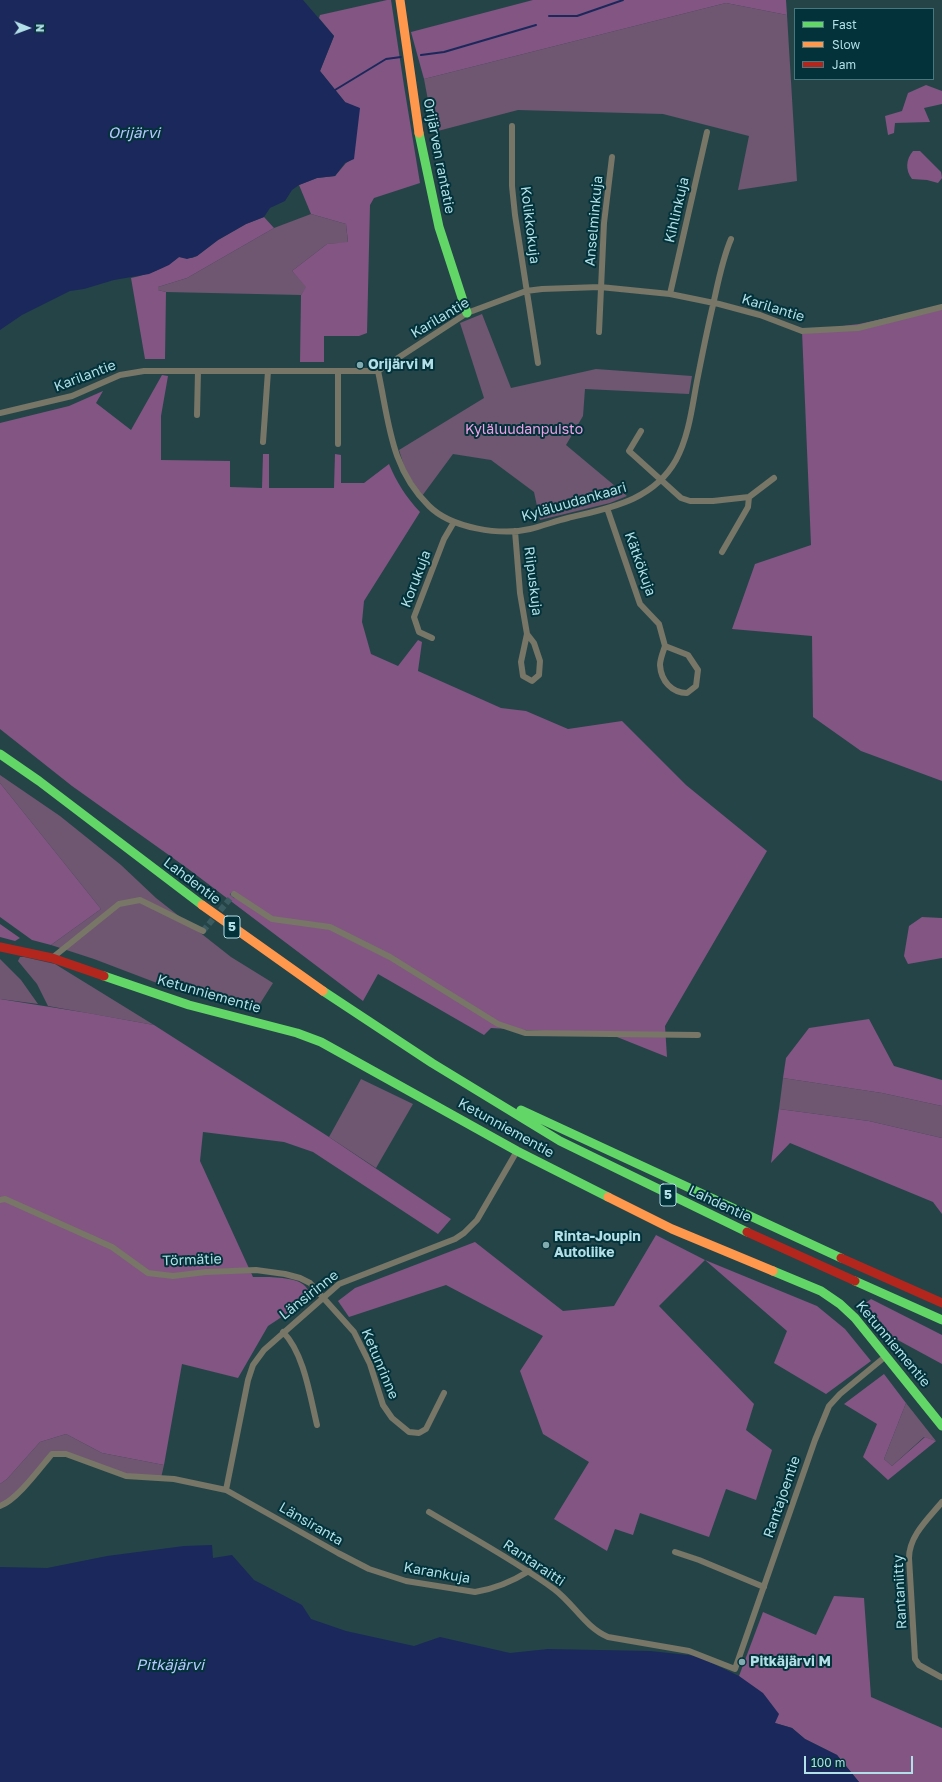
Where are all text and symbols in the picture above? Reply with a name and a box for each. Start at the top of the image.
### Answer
north arrow [8,8,48,48]
legend [794,8,934,80]
text: Fast [832,17,857,32]
text: N [34,24,47,33]
text: Slow [832,37,860,52]
text: Jam [832,57,856,72]
street label: Orijärven rantatie [420,97,458,215]
water label: Orijärvi [108,124,160,142]
street label: Anselminkuja [582,175,606,267]
street label: Kihlinkuja [661,176,693,244]
street label: Kolikkokuja [517,185,543,265]
street label: Karilantie [739,290,807,326]
street label: Karilantie [408,294,472,342]
street label: Karilantie [52,357,118,395]
place label: Orijärvi M [368,357,434,373]
marker: Orijärvi M [355,360,365,370]
park label: Kyläluudanpuisto [465,422,583,438]
street label: Kyläluudankaari [519,479,629,525]
street label: Kätkökuja [621,530,659,598]
street label: Riipuskuja [520,545,546,617]
street label: Korukuja [397,548,435,610]
street label: Lahdentie [160,854,224,908]
road number: 5 [224,916,240,938]
street label: Ketunniementie [155,971,263,1017]
street label: Ketunniementie [455,1095,557,1161]
street label: Lahdentie [686,1182,754,1226]
road number: 5 [660,1184,676,1206]
place label: Rinta-Joupin Autoliike [554,1229,641,1262]
marker: Rinta-Joupin Autoliike [541,1240,551,1250]
street label: Törmätie [162,1251,222,1269]
street label: Länsirinne [276,1267,342,1323]
street label: Ketunniementie [852,1298,934,1390]
street label: Ketunrinne [358,1326,402,1402]
street label: Rantajoentie [760,1454,804,1540]
street label: Länsiranta [276,1499,346,1549]
street label: Rantaraitti [500,1536,568,1590]
street label: Rantaniitty [890,1554,910,1630]
street label: Karankuja [402,1559,472,1587]
place label: Pitkäjärvi M [750,1654,831,1670]
water label: Pitkäjärvi [136,1656,204,1674]
marker: Pitkäjärvi M [737,1657,747,1667]
scale bar [806,1748,915,1774]
text: 100 m [811,1755,845,1770]

